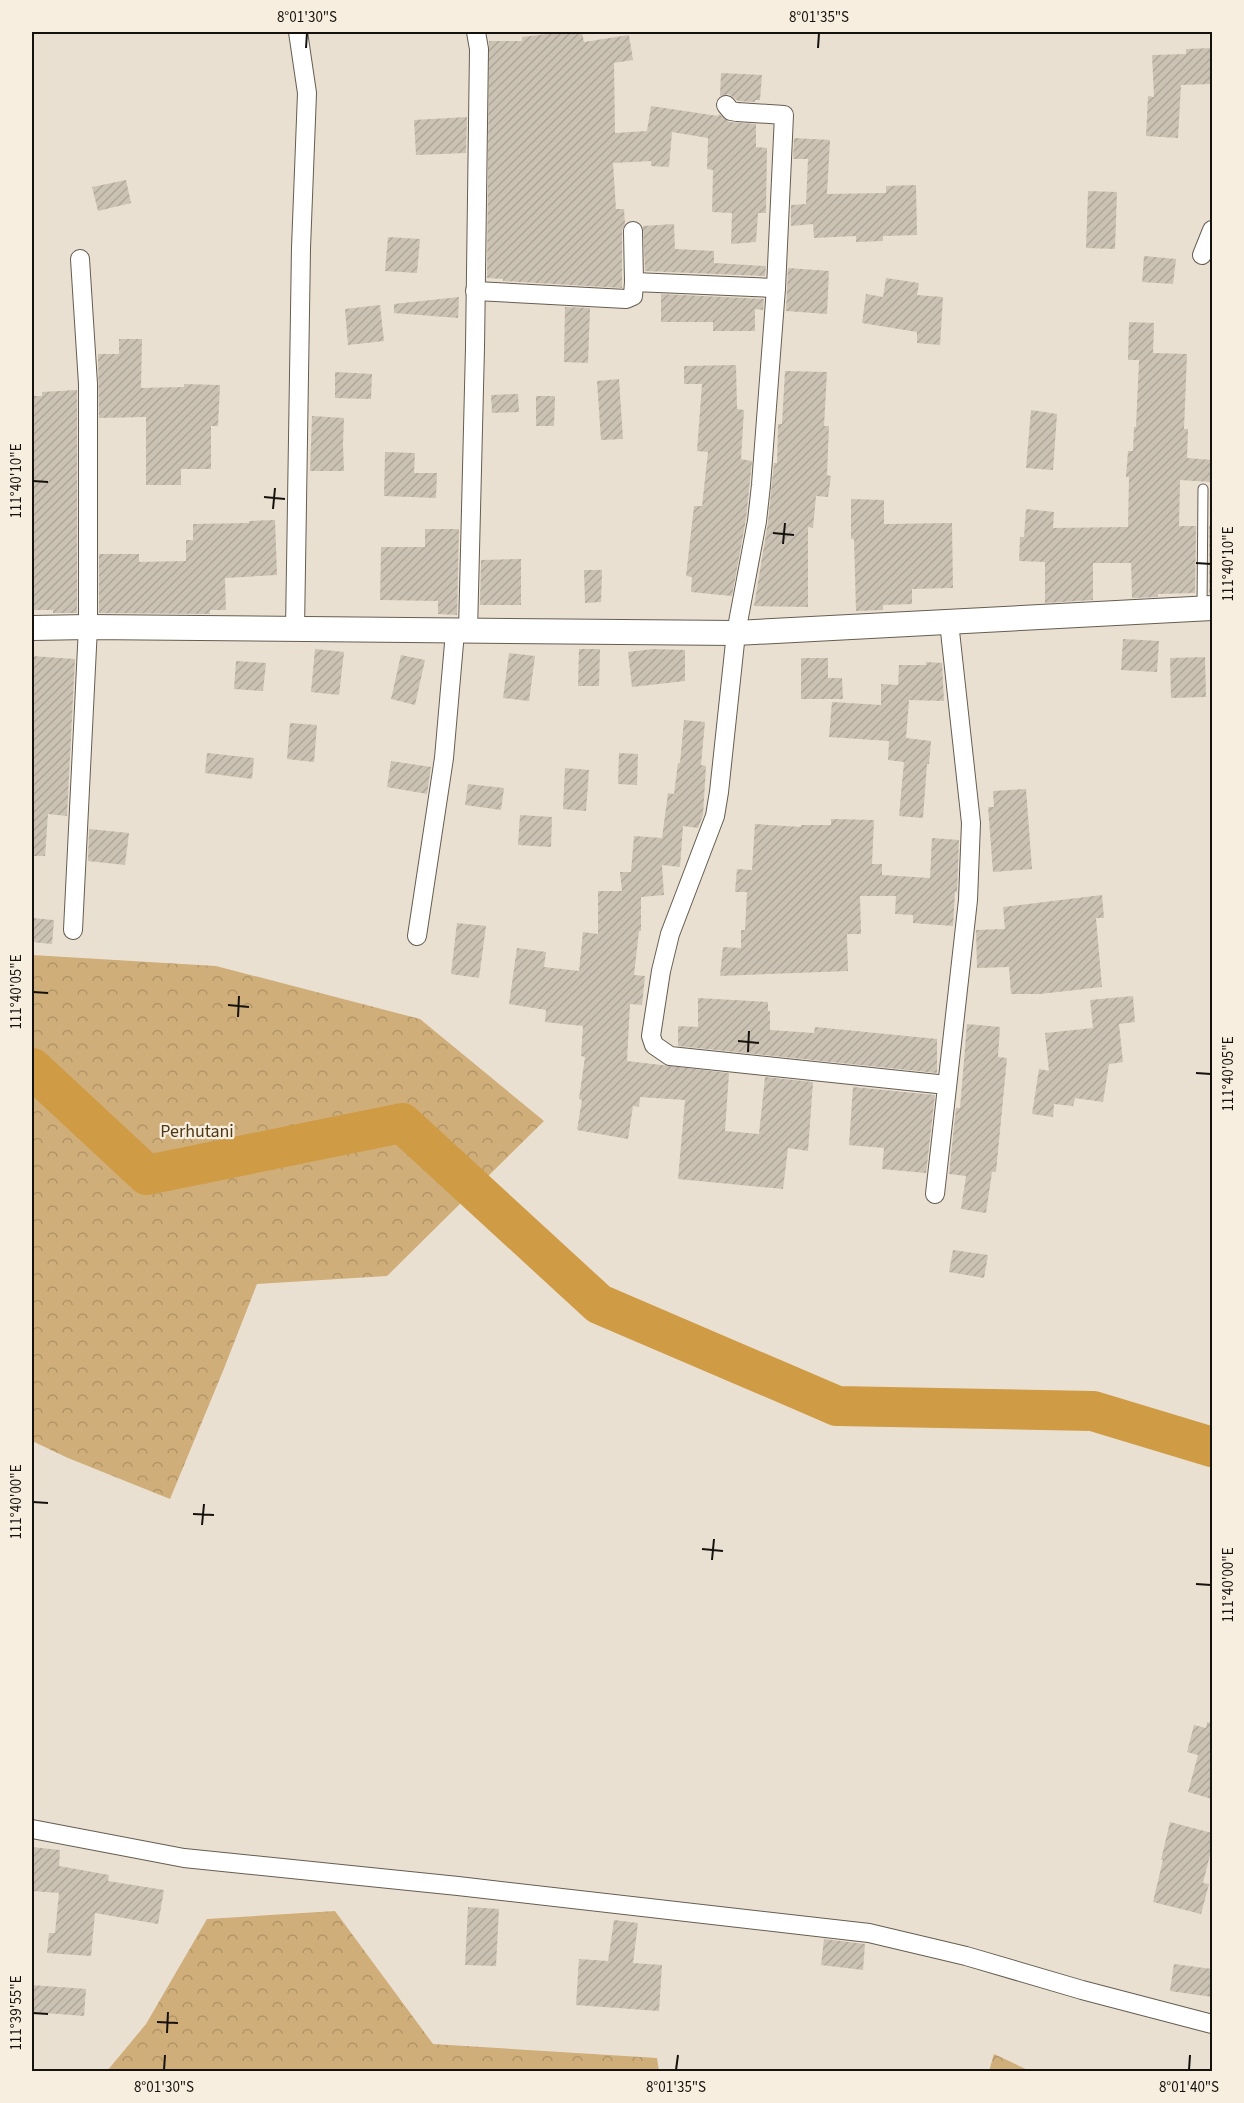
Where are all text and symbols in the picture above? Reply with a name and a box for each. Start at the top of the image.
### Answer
text: 8°01'30"S [277,7,337,28]
text: 8°01'35"S [789,7,849,28]
text: 111°40'10"E [6,443,27,519]
text: 111°40'10"E [1218,526,1239,602]
text: 111°40'05"E [6,954,27,1030]
text: 111°40'05"E [1218,1036,1239,1112]
park label: Perhutani [160,1119,234,1144]
text: 111°40'00"E [6,1464,27,1540]
text: 111°40'00"E [1218,1547,1239,1623]
text: 111°39'55"E [6,1975,27,2051]
text: 8°01'30"S [134,2077,194,2098]
text: 8°01'35"S [646,2077,706,2098]
text: 8°01'40"S [1159,2077,1219,2098]

